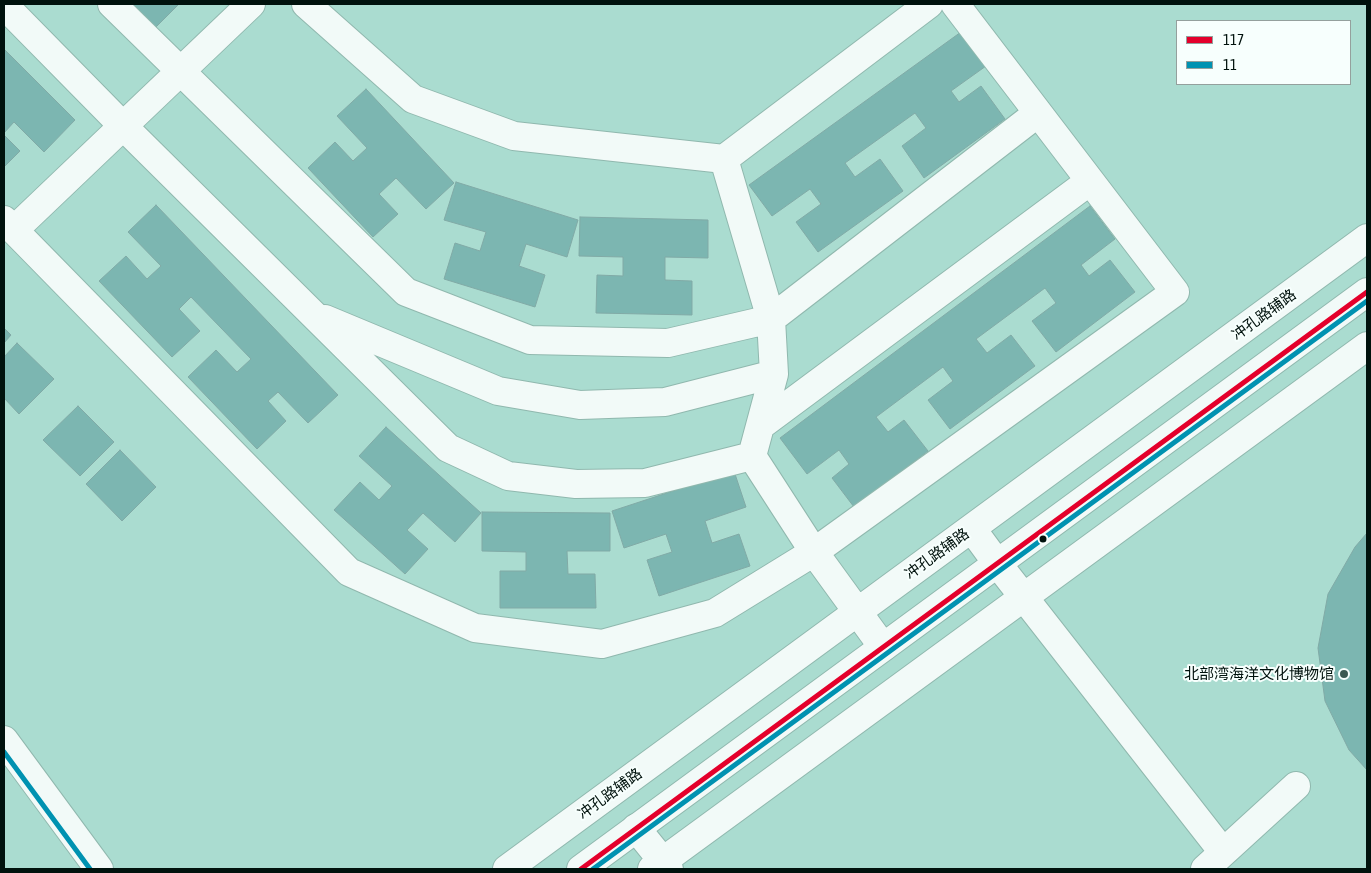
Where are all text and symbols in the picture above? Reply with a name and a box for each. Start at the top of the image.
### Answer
legend [1176,20,1351,85]
text: 117 [1223,31,1244,48]
text: 11 [1223,56,1237,73]
street label: 冲孔路辅路 [1228,286,1300,344]
street label: 冲孔路辅路 [901,525,973,583]
unlabelled marker [1038,534,1048,544]
place label: 北部湾海洋文化博物馆 [1184,665,1334,683]
marker: 北部湾海洋文化博物馆 [1338,668,1350,680]
street label: 冲孔路辅路 [574,765,646,823]

